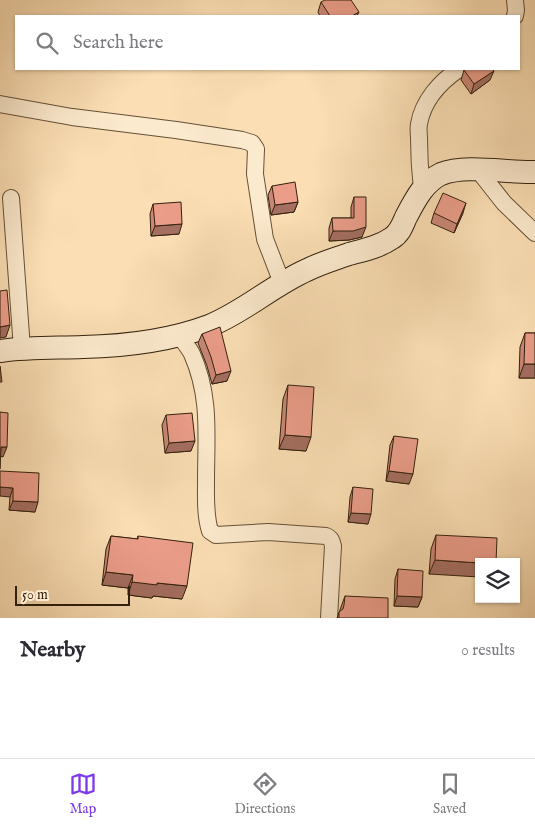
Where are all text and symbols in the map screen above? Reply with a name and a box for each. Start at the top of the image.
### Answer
search box [15,15,520,70]
icon: search [33,29,61,57]
text: Search here [73,31,164,55]
map controls [475,558,520,603]
button: layers [475,558,520,603]
scale bar [15,583,130,606]
text: 50 m [22,586,48,604]
text: Nearby [20,637,85,664]
text: 0 results [461,641,515,661]
tab: Map [69,770,97,818]
tab: Directions [234,770,295,818]
tab: Saved [433,770,466,818]

